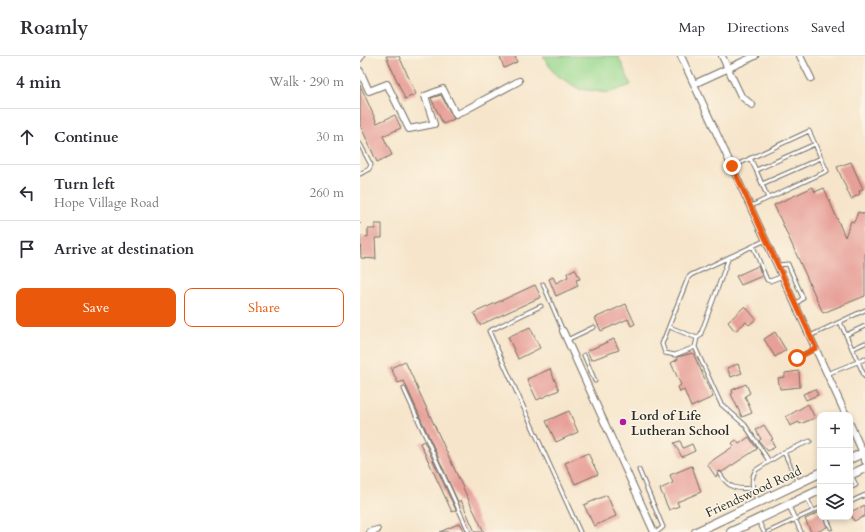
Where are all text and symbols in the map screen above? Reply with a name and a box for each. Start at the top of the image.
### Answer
text: Roamly [20,15,88,41]
text: Map [679,18,705,37]
text: Directions [727,18,789,37]
text: Saved [811,18,845,37]
text: 4 min [16,71,61,94]
text: Walk · 290 m [269,73,344,91]
icon: ahead [16,126,38,148]
text: Continue [54,127,119,147]
text: 30 m [316,128,344,146]
route end [723,157,741,175]
text: Turn left [54,174,115,194]
icon: left [16,182,38,204]
text: 260 m [310,184,344,202]
text: Hope Village Road [54,194,159,212]
icon: arrive [16,238,38,260]
text: Arrive at destination [54,239,194,259]
button: Save [16,288,176,327]
button: Share [184,288,344,327]
route start [788,349,806,367]
place label: Lord of Life Lutheran School [631,407,729,440]
map controls [817,412,853,520]
button: + [817,412,853,448]
marker: Lord of Life Lutheran School [618,417,628,427]
button: − [817,448,853,484]
street label: Friendswood Road [703,462,804,522]
button: layers [817,484,853,520]

